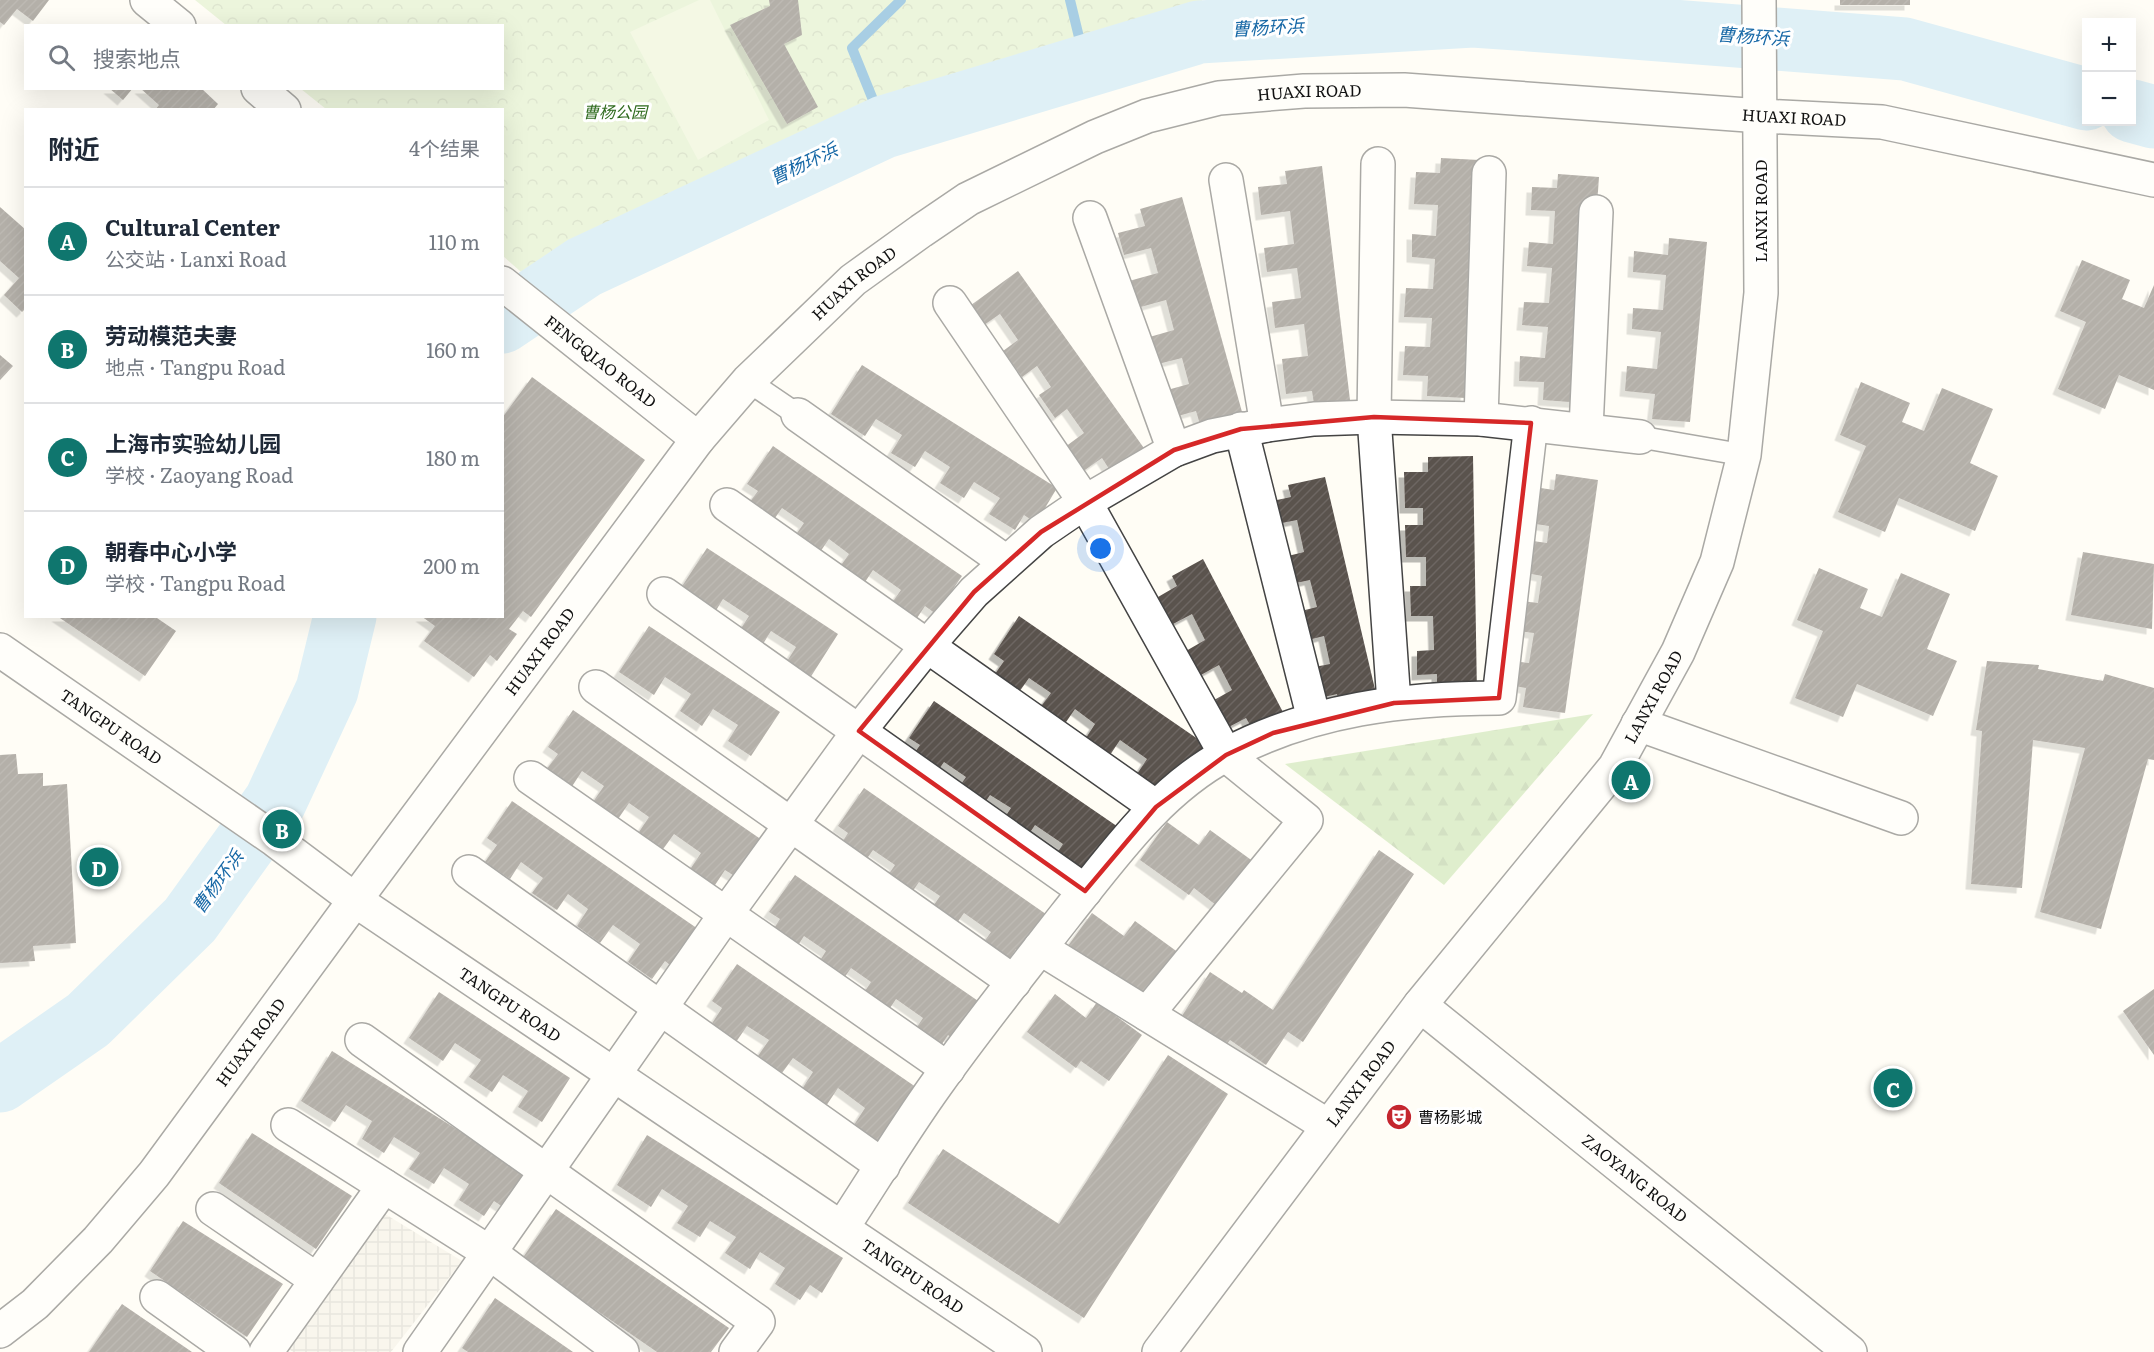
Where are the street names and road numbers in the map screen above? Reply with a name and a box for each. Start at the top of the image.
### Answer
street label: HUAXI ROAD [1256,77,1361,106]
street label: HUAXI ROAD [1741,102,1847,131]
street label: LANXI ROAD [1748,160,1772,262]
street label: HUAXI ROAD [805,240,901,325]
street label: FENGQIAO ROAD [540,309,662,413]
street label: HUAXI ROAD [498,602,580,700]
street label: LANXI ROAD [1617,645,1688,747]
street label: TANGPU ROAD [56,682,168,770]
street label: TANGPU ROAD [454,960,567,1047]
street label: HUAXI ROAD [209,992,290,1091]
street label: LANXI ROAD [1320,1035,1401,1131]
street label: ZAOYANG ROAD [1577,1127,1693,1228]
street label: TANGPU ROAD [857,1232,969,1319]

